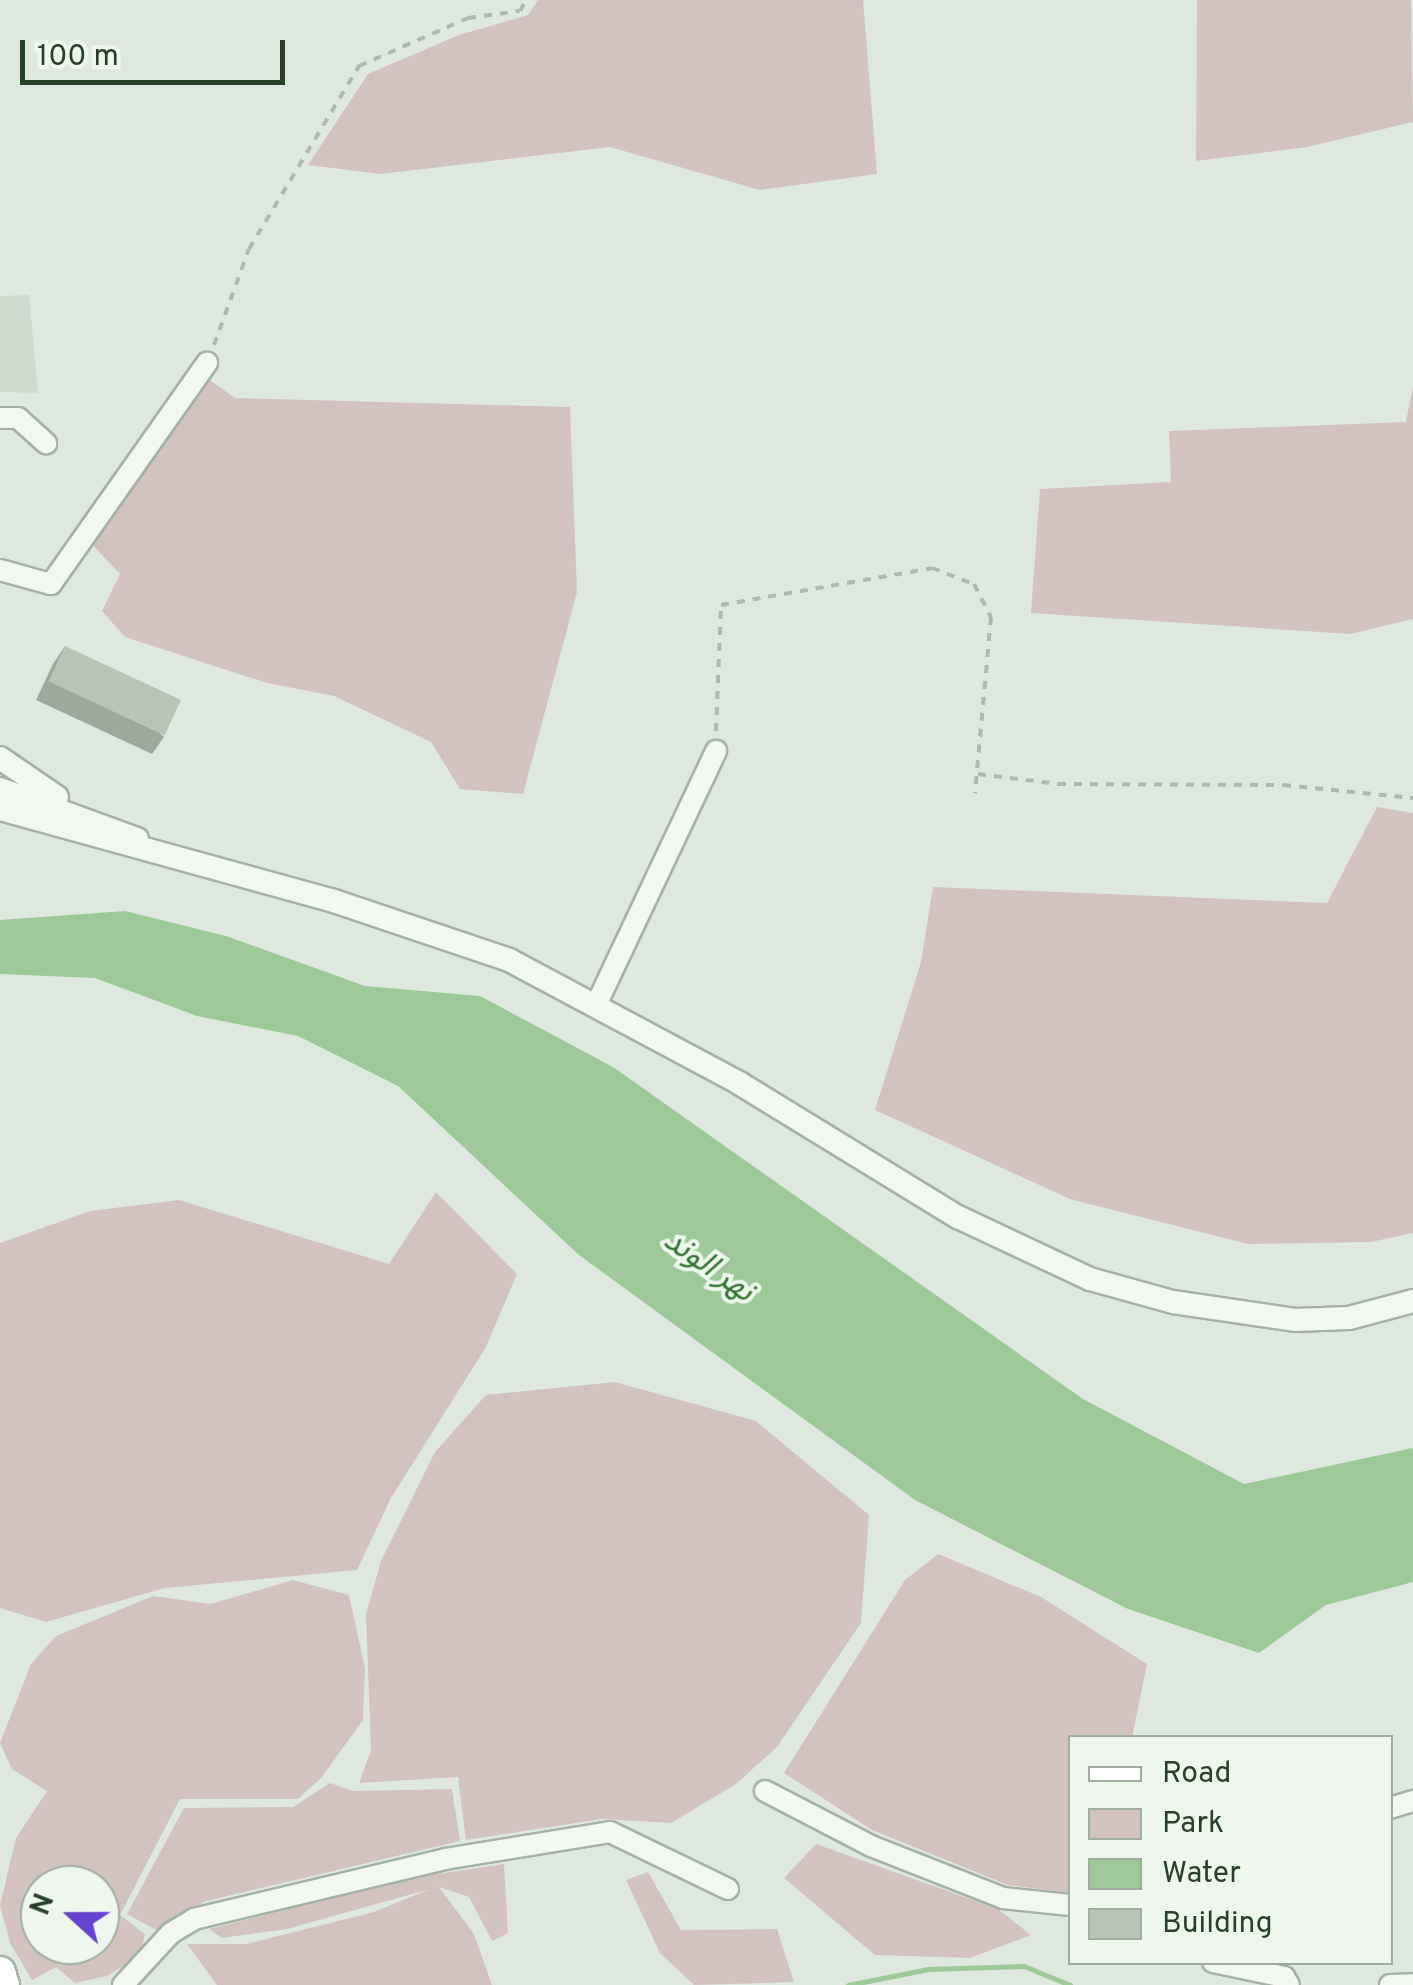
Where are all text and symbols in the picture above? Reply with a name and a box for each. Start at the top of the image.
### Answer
scale bar [25,20,290,82]
text: 100 m [37,39,119,76]
water label: نهر الوند [655,1222,761,1312]
legend [1068,1735,1393,1965]
text: Road [1162,1756,1231,1793]
text: Park [1162,1806,1224,1843]
text: Water [1162,1856,1241,1893]
north arrow [20,1865,120,1965]
text: N [23,1889,64,1921]
text: Building [1162,1906,1273,1943]

